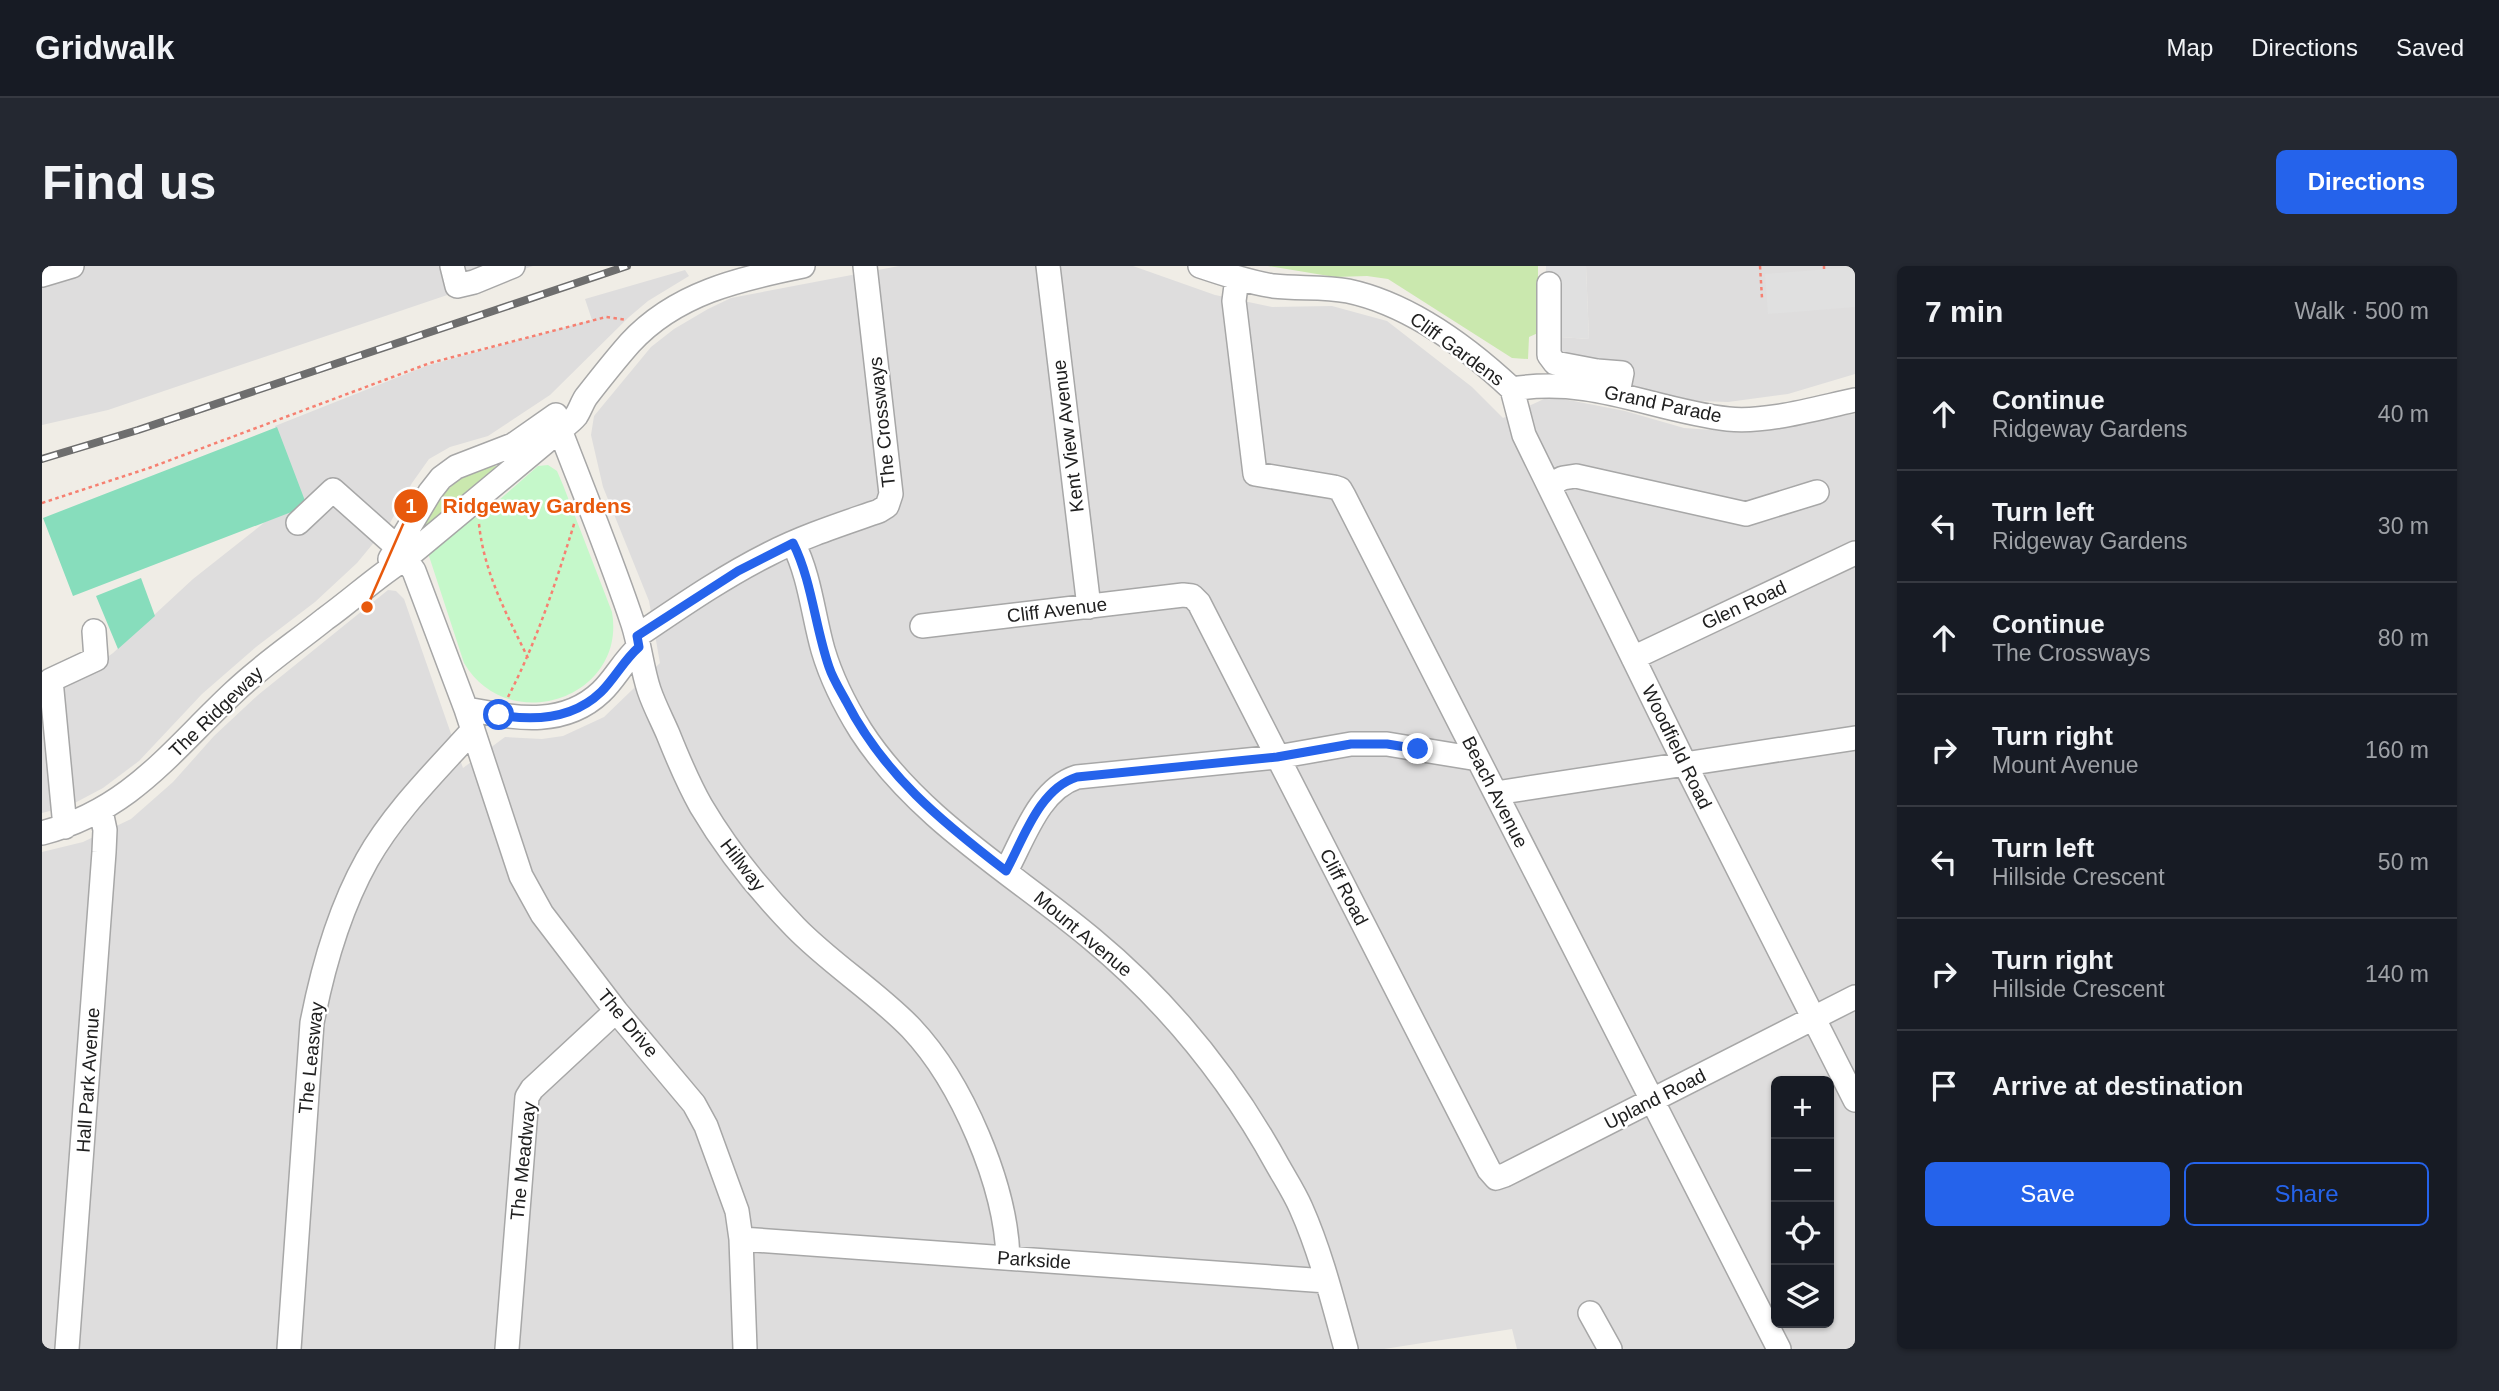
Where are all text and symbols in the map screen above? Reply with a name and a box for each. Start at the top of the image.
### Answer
text: Gridwalk [35,29,174,66]
text: Map [2167,34,2213,61]
text: Directions [2251,34,2358,61]
text: Saved [2396,34,2464,61]
button: Directions [2276,150,2457,214]
text: Find us [42,155,216,209]
text: 7 min [1925,295,2003,328]
text: Walk · 500 m [2294,298,2429,324]
street label: Cliff Gardens [1406,308,1508,390]
street label: The Crossways [865,356,899,488]
street label: Kent View Avenue [1048,359,1088,513]
street label: Grand Parade [1602,381,1724,427]
text: Continue [1992,385,2105,415]
icon: ahead [1925,395,1963,433]
text: 40 m [2378,401,2429,427]
text: Ridgeway Gardens [1992,416,2188,442]
callout: Ridgeway Gardens [394,485,646,527]
text: 1 [405,494,417,517]
text: Ridgeway Gardens [442,494,632,517]
text: Turn left [1992,497,2094,527]
icon: left [1925,507,1963,545]
text: 30 m [2378,513,2429,539]
text: Ridgeway Gardens [1992,528,2188,554]
street label: Glen Road [1698,576,1790,634]
street label: Cliff Avenue [1006,593,1108,627]
text: Continue [1992,609,2105,639]
icon: ahead [1925,619,1963,657]
text: 80 m [2378,625,2429,651]
text: The Crossways [1992,640,2150,666]
street label: The Ridgeway [165,662,267,762]
street label: Woodfield Road [1638,682,1716,812]
route start [483,699,514,730]
text: Turn right [1992,721,2113,751]
icon: right [1925,731,1963,769]
route end [1402,733,1433,764]
street label: Beach Avenue [1458,733,1532,851]
text: 160 m [2365,737,2429,763]
text: Mount Avenue [1992,752,2139,778]
text: Turn left [1992,833,2094,863]
street label: Hillway [716,835,770,896]
icon: left [1925,843,1963,881]
street label: Cliff Road [1316,845,1372,929]
text: 50 m [2378,849,2429,875]
text: Hillside Crescent [1992,864,2165,890]
street label: Mount Avenue [1030,887,1136,981]
text: Turn right [1992,945,2113,975]
icon: right [1925,955,1963,993]
text: 140 m [2365,961,2429,987]
text: Hillside Crescent [1992,976,2165,1002]
street label: The Drive [593,985,663,1061]
street label: The Leasway [295,1000,327,1115]
street label: Hall Park Avenue [72,1007,104,1153]
street label: Upland Road [1601,1064,1709,1134]
icon: arrive [1925,1067,1963,1105]
text: Arrive at destination [1992,1071,2243,1101]
map controls [1771,1076,1834,1328]
button: + [1771,1076,1834,1139]
street label: The Meadway [506,1100,540,1221]
button: − [1771,1139,1834,1202]
button: Save [1925,1162,2170,1226]
button: Share [2184,1162,2429,1226]
button: locate [1771,1202,1834,1265]
street label: Parkside [996,1247,1072,1273]
button: layers [1771,1265,1834,1328]

